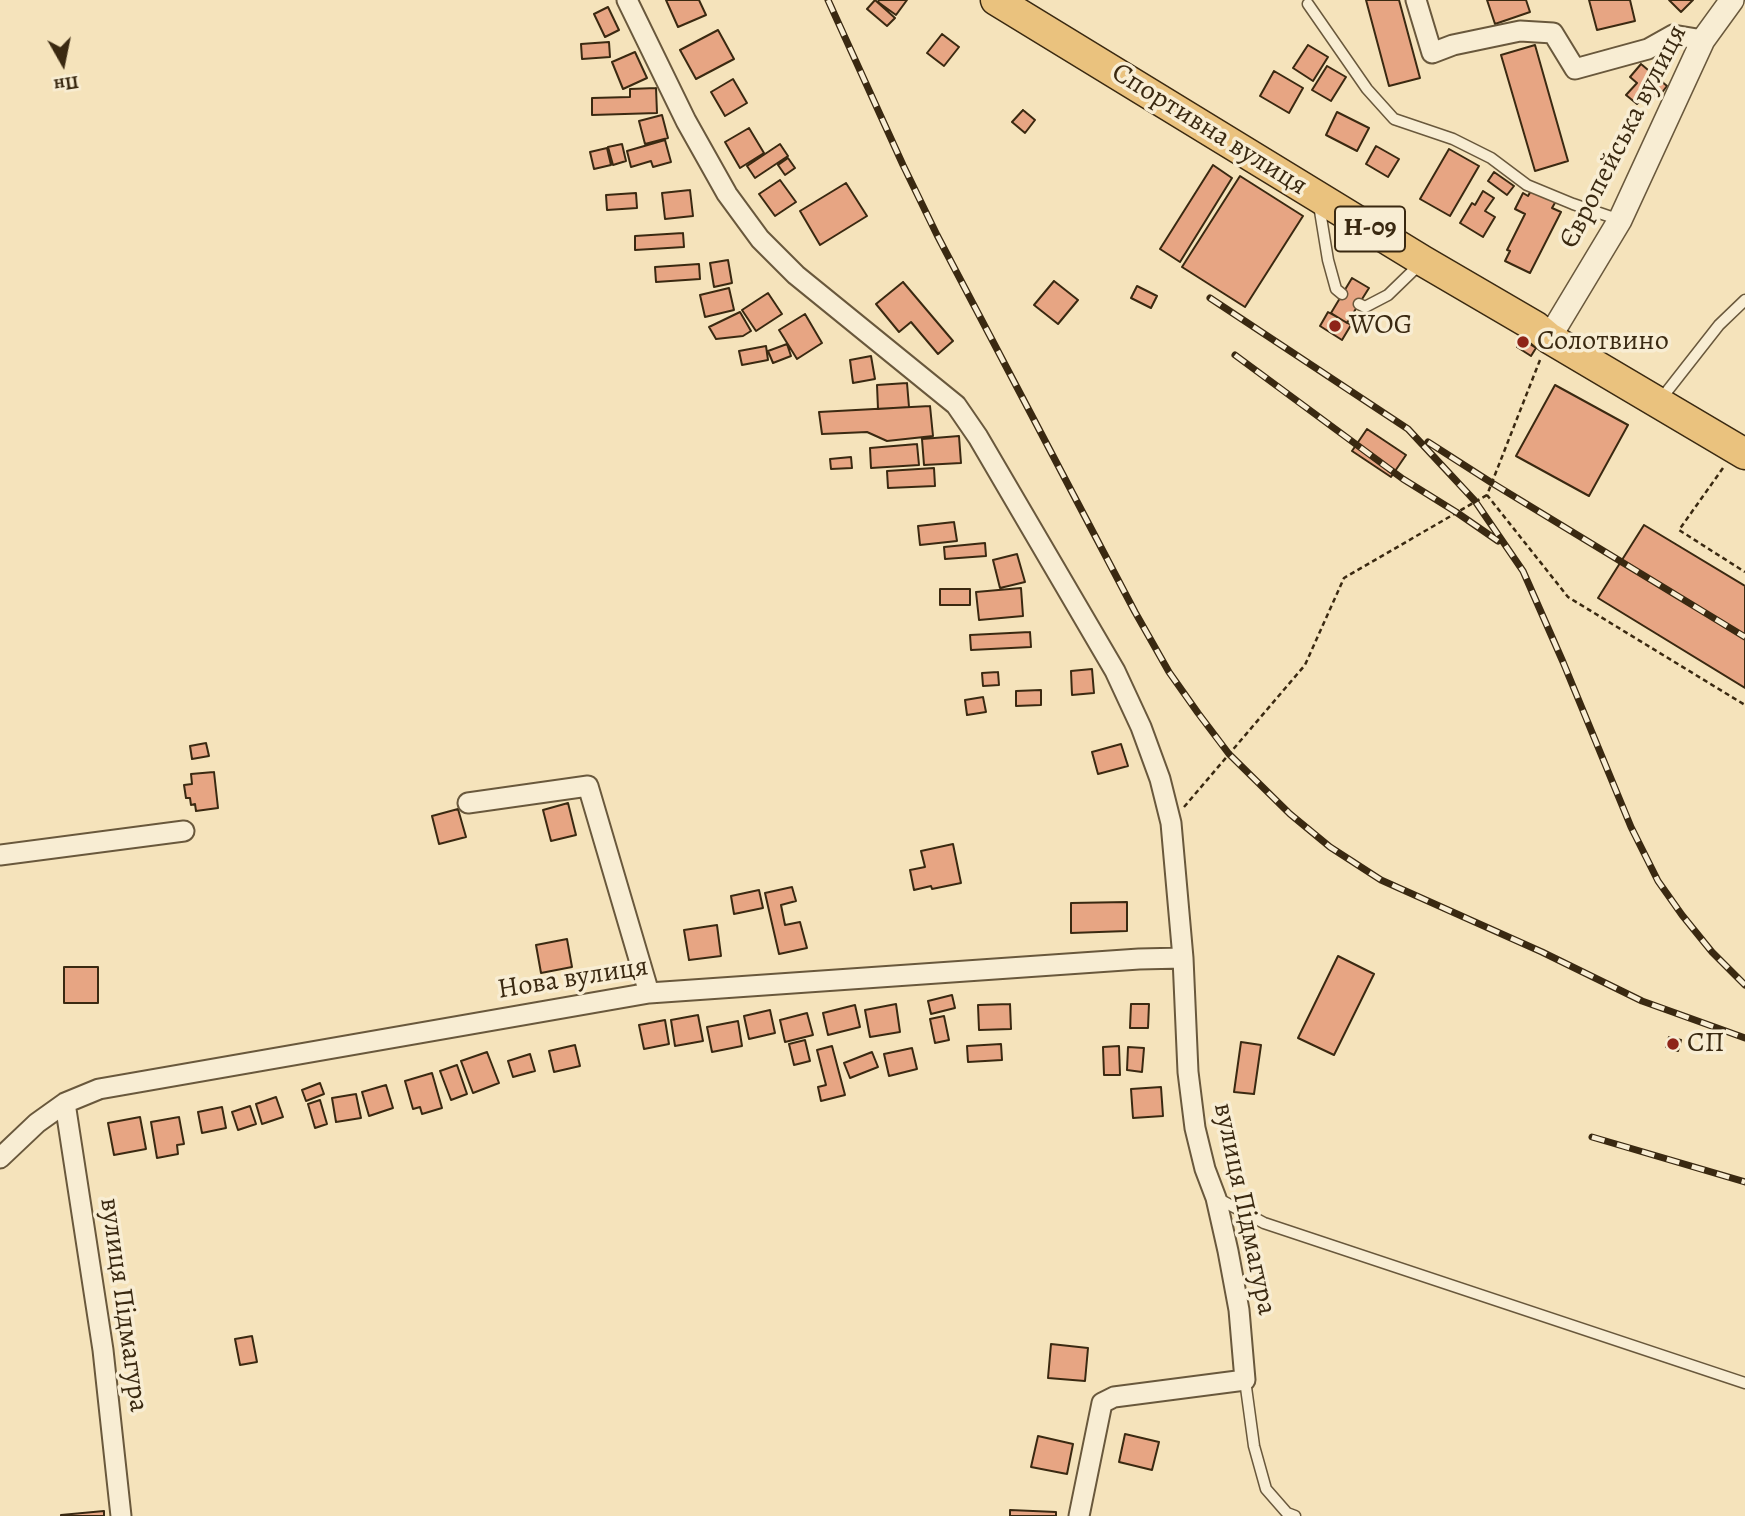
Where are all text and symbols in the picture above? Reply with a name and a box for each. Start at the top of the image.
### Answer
street label: Європейська вулиця [1553,20,1695,254]
north arrow [28,28,98,98]
street label: Спортивна вулиця [1105,56,1313,204]
text: Пн [52,69,81,99]
road number: Н-09 [1335,206,1405,252]
place label: WOG [1349,309,1412,343]
marker: WOG [1327,318,1343,334]
place label: Солотвино [1537,325,1669,359]
marker: Солотвино [1515,334,1531,350]
street label: Нова вулиця [495,951,651,1007]
place label: СП [1687,1027,1724,1061]
marker: СП [1665,1036,1681,1052]
street label: вулиця Підмагура [1205,1100,1283,1318]
street label: вулиця Підмагура [91,1196,155,1414]

